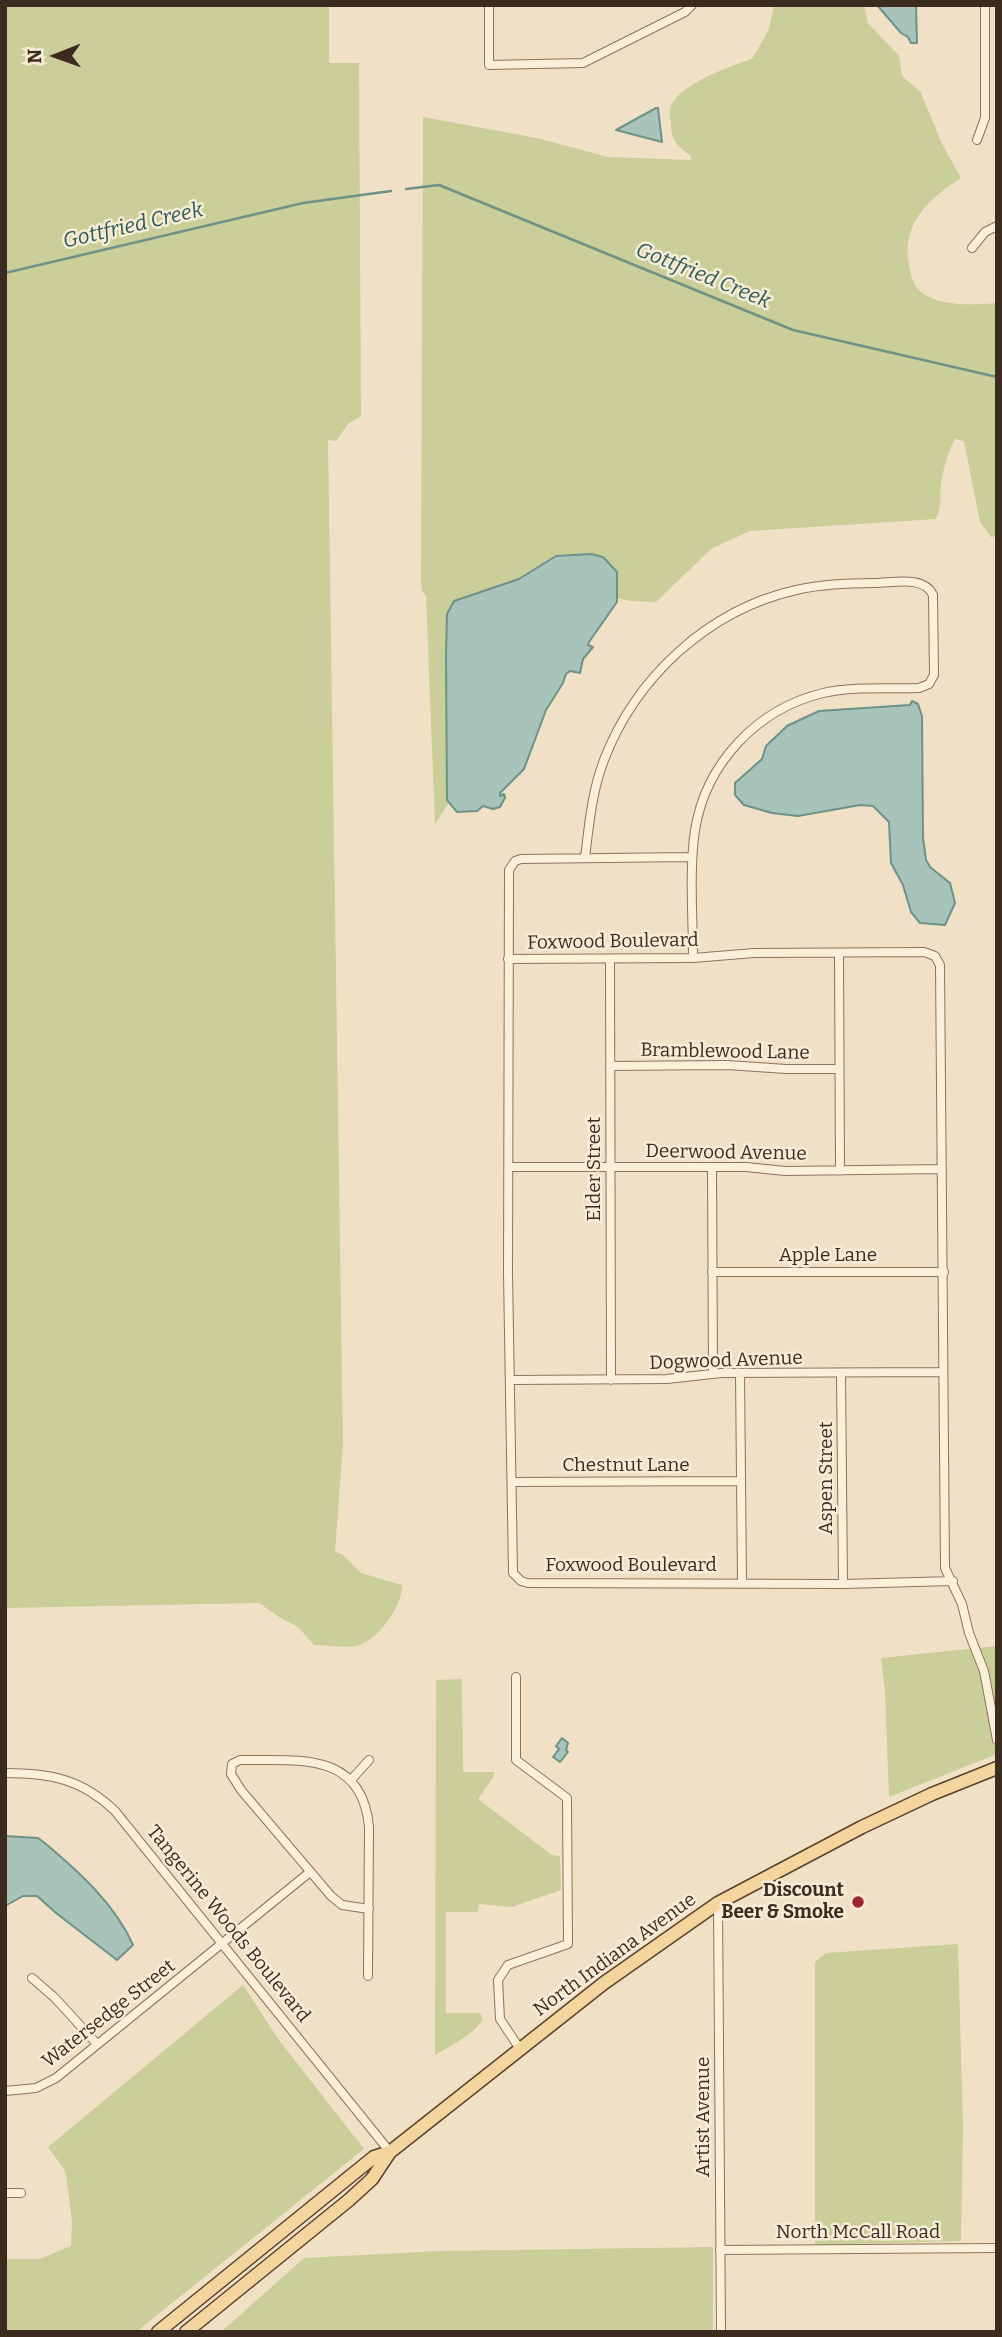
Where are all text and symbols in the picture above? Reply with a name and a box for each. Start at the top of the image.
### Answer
north arrow [21,21,91,91]
text: N [23,49,46,64]
water label: Gottfried Creek [60,198,206,254]
water label: Gottfried Creek [632,238,774,314]
street label: Foxwood Boulevard [527,929,699,955]
street label: Bramblewood Lane [640,1039,810,1065]
street label: Elder Street [584,1117,606,1221]
street label: Deerwood Avenue [645,1140,807,1166]
street label: Apple Lane [779,1245,877,1267]
street label: Dogwood Avenue [649,1347,803,1375]
street label: Aspen Street [816,1421,838,1535]
street label: Chestnut Lane [562,1455,690,1477]
street label: Foxwood Boulevard [545,1555,717,1577]
street label: Tangerine Woods Boulevard [141,1821,315,2027]
place label: Discount Beer & Smoke [721,1880,844,1924]
street label: North Indiana Avenue [529,1888,701,2022]
marker: Discount Beer & Smoke [850,1894,866,1910]
street label: Watersedge Street [38,1955,180,2073]
street label: Artist Avenue [693,2057,715,2177]
street label: North McCall Road [776,2222,940,2244]

